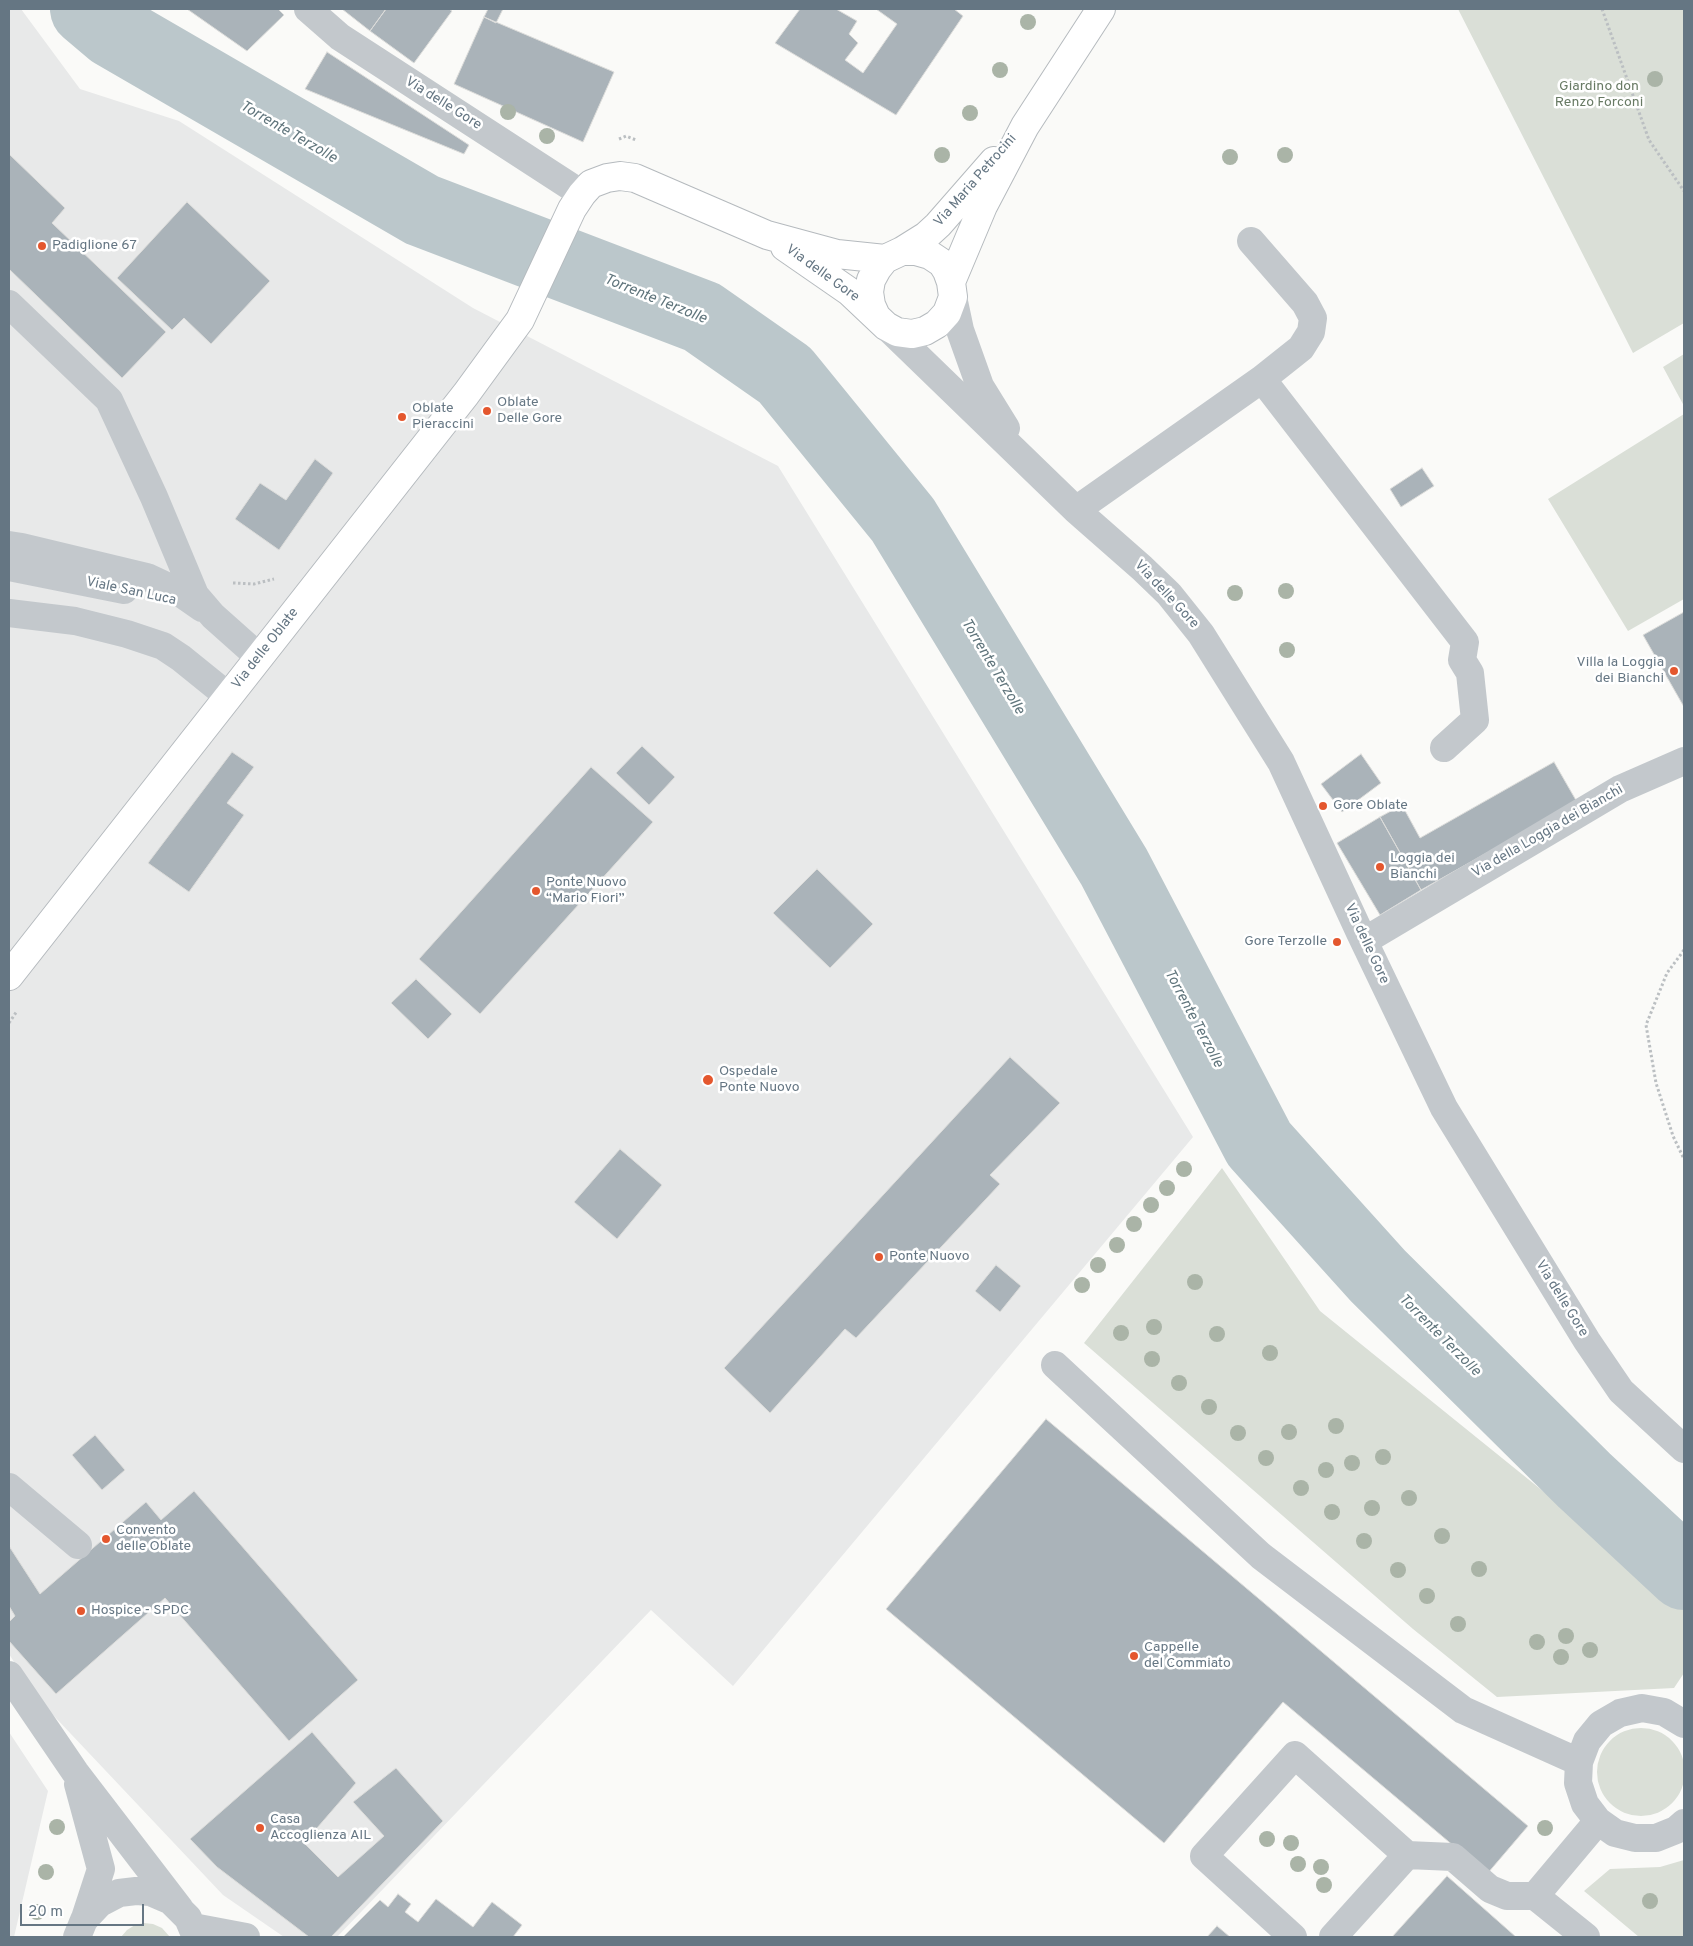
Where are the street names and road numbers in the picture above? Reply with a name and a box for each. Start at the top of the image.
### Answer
street label: Via delle Gore [402,74,484,134]
street label: Via Maria Petrocini [931,131,1021,231]
street label: Via delle Gore [782,242,862,306]
street label: Via delle Gore [1130,557,1202,633]
street label: Viale San Luca [85,574,177,610]
street label: Via delle Oblate [229,605,303,693]
street label: Via della Loggia dei Bianchi [1470,782,1626,882]
street label: Via delle Gore [1340,901,1392,987]
street label: Via delle Gore [1531,1258,1591,1340]

